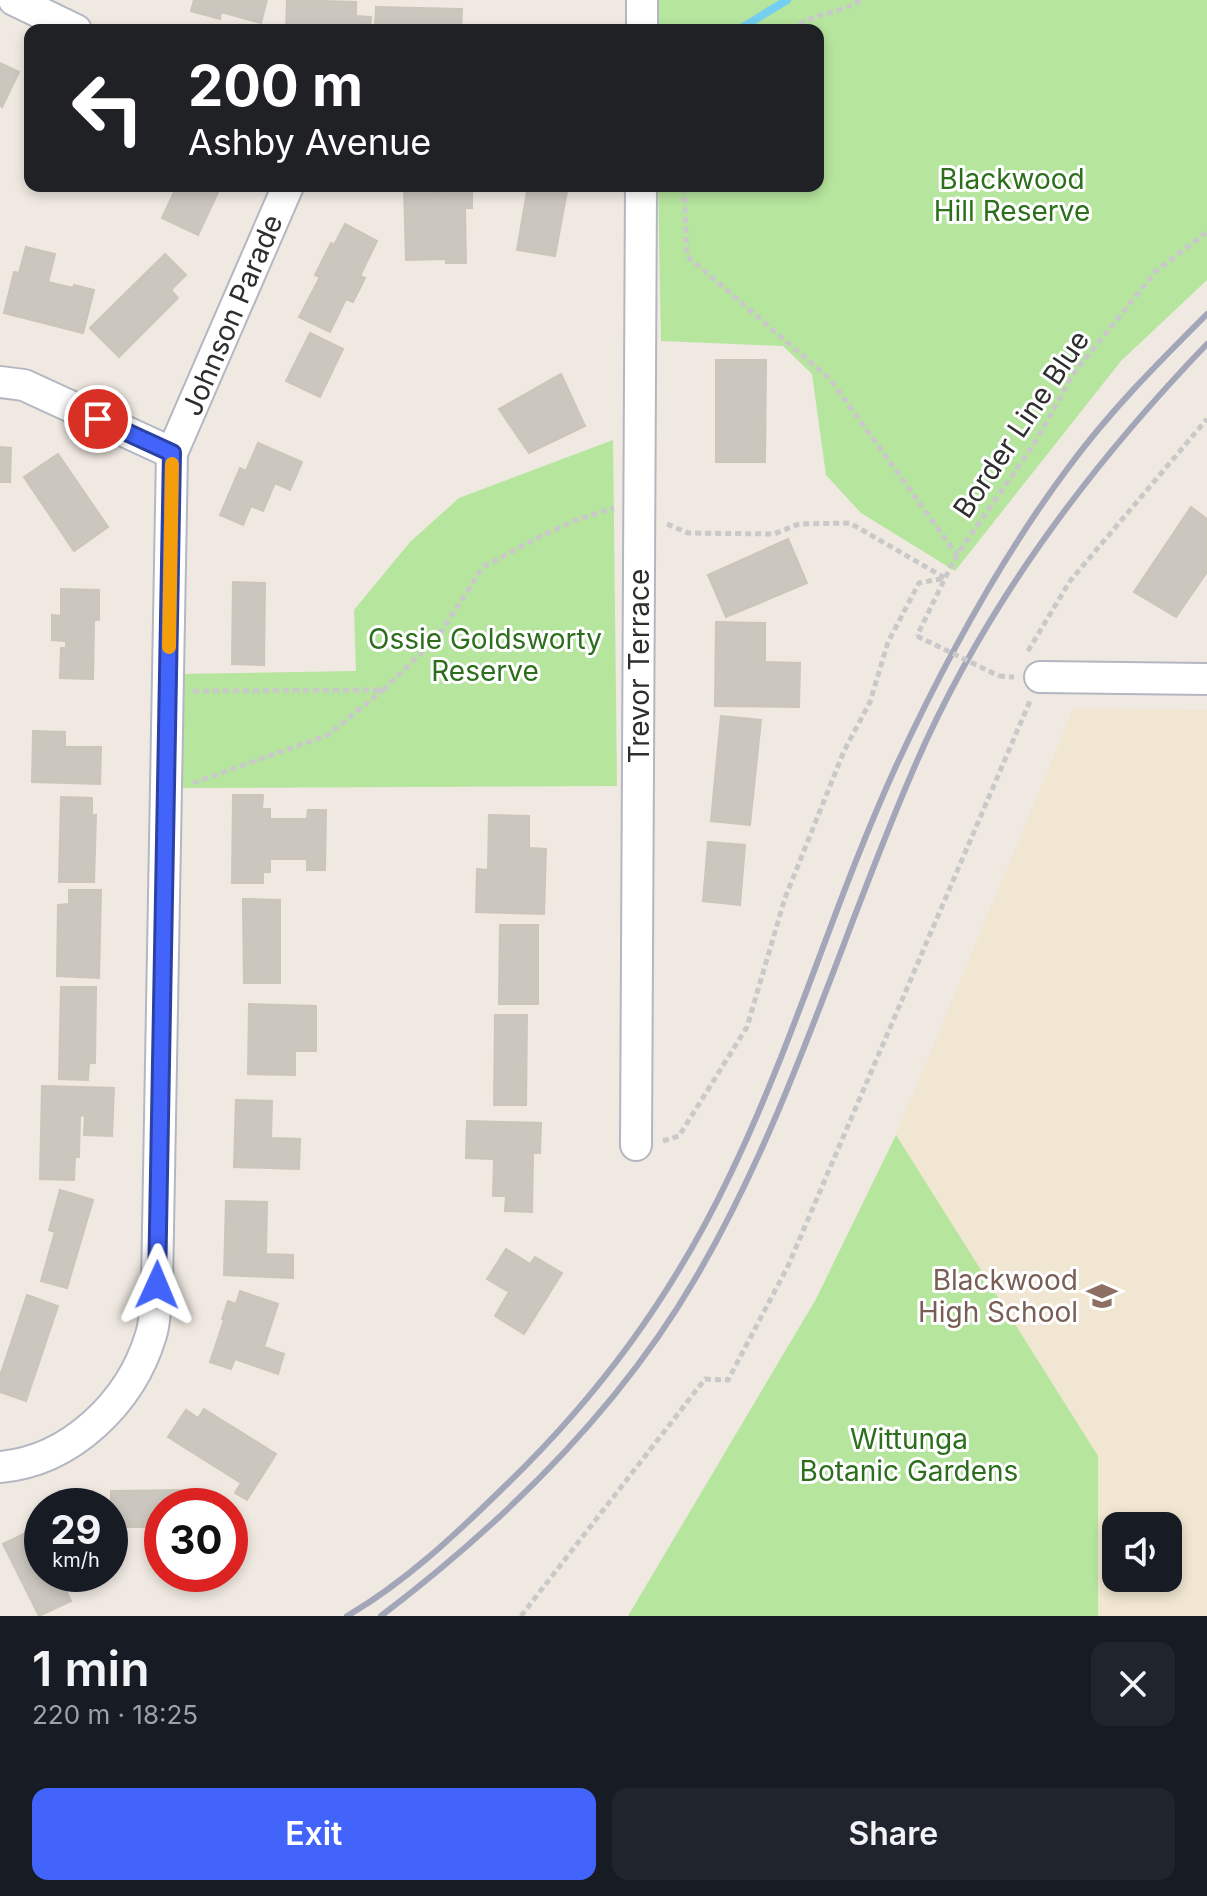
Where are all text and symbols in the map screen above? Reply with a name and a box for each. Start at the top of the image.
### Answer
text: 200 m [188,52,363,120]
icon: left [56,56,160,160]
text: Ashby Avenue [188,120,431,164]
park label: Blackwood Hill Reserve [934,162,1090,228]
street label: Johnson Parade [174,209,290,421]
street label: Border Line Blue [946,324,1096,524]
pin [64,385,132,453]
icon: arrive [76,397,120,441]
street label: Trevor Terrace [622,569,656,763]
park label: Ossie Goldsworty Reserve [368,622,602,688]
position arrow [115,1243,199,1327]
place label: Blackwood High School [918,1263,1078,1329]
school or university icon: Blackwood High School [1085,1279,1119,1313]
park label: Wittunga Botanic Gardens [800,1422,1018,1488]
speed limit sign: 30 [144,1488,248,1592]
text: 29 [50,1505,102,1554]
map controls [1102,1512,1182,1592]
button: sound [1102,1512,1182,1592]
text: km/h [52,1548,100,1572]
text: 1 min [32,1639,150,1698]
button: close [1091,1642,1175,1726]
text: 220 m · 18:25 [32,1699,198,1730]
button: Exit [32,1788,596,1880]
button: Share [612,1788,1175,1880]

